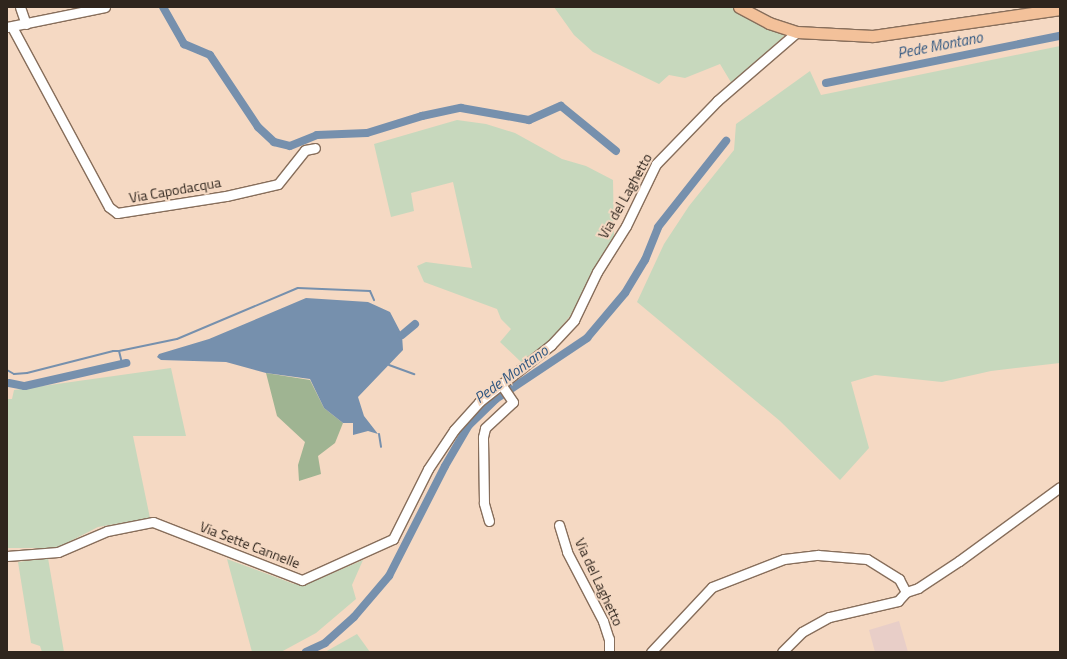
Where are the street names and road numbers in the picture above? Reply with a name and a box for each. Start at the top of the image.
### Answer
street label: Via del Laghetto [595,150,655,242]
street label: Via Capodacqua [128,174,222,206]
street label: Via Sette Cannelle [197,518,303,572]
street label: Via del Laghetto [571,536,627,628]

